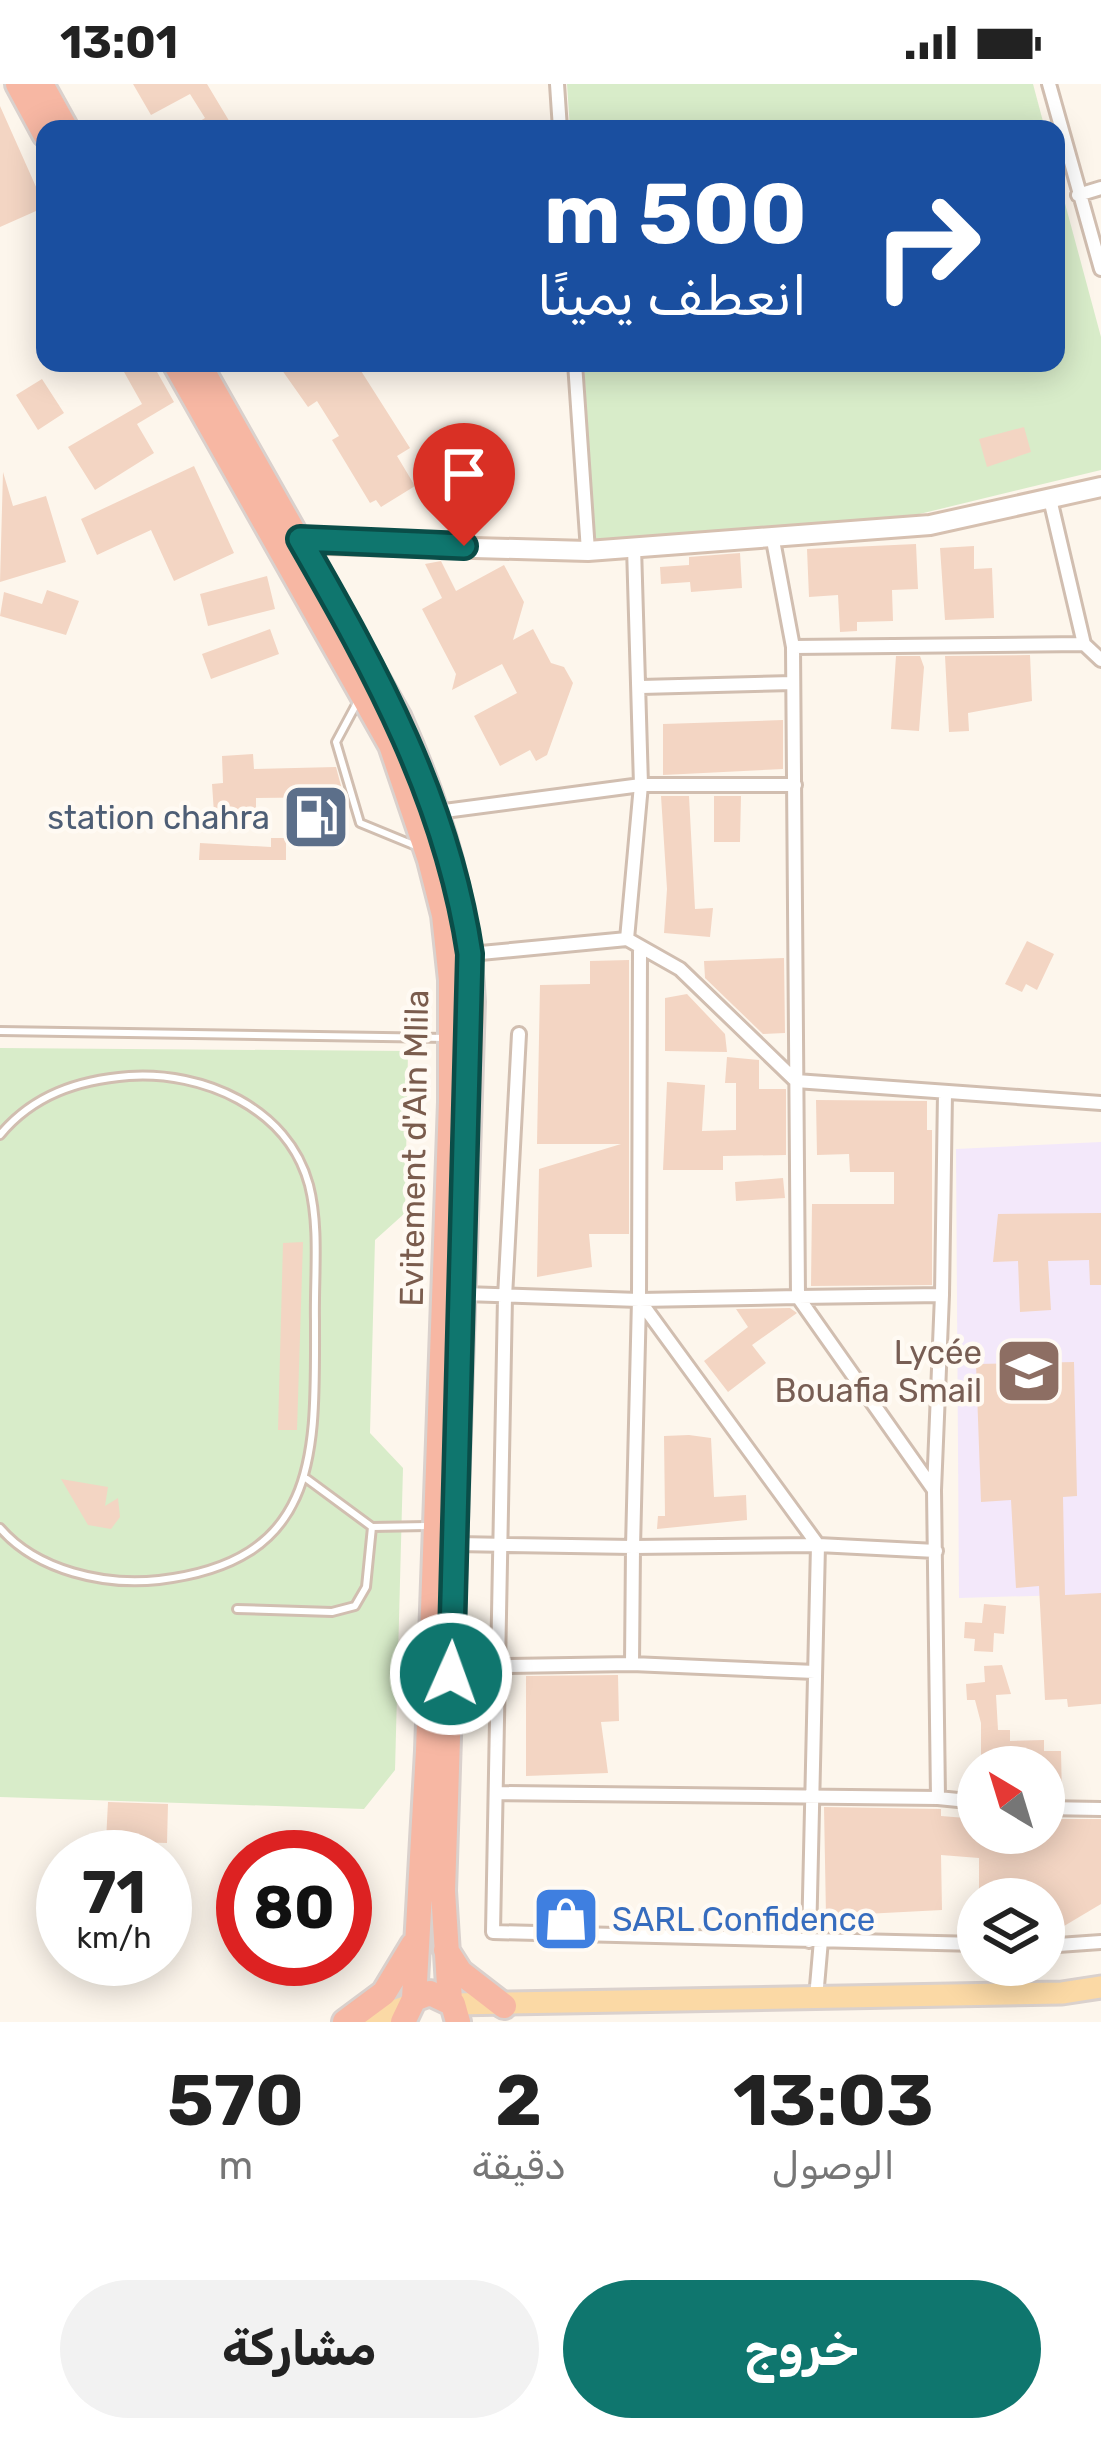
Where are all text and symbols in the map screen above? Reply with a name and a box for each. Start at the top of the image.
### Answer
text: 13:01 [60,16,178,69]
text: 500 m [544,164,807,264]
icon: right [849,168,1005,324]
text: انعطف يمينًا [537,265,807,329]
pin [413,423,515,546]
icon: arrive [431,441,497,507]
fuel station icon: station chahra [281,782,351,852]
place label: station chahra [47,798,270,837]
street label: Evitement d'Ain Mlila [392,989,436,1307]
place label: Lycée Bouafia Smail [775,1333,982,1410]
school or university icon: Lycée Bouafia Smail [994,1336,1064,1406]
position arrow [388,1611,514,1737]
north arrow [957,1746,1065,1854]
map controls [957,1746,1065,1986]
speed limit sign: 80 [216,1830,372,1986]
text: 71 [82,1857,146,1928]
button: layers [957,1878,1065,1986]
shop icon: SARL Confidence [531,1884,601,1954]
place label: SARL Confidence [612,1900,875,1939]
text: km/h [77,1920,151,1956]
text: 570 [167,2058,304,2143]
text: 2 [495,2058,542,2143]
text: 13:03 [733,2058,934,2143]
text: m [218,2143,253,2189]
text: دقيقة [471,2143,566,2189]
text: الوصول [772,2143,895,2189]
button: مشاركة [60,2280,539,2418]
button: خروج [563,2280,1041,2418]

